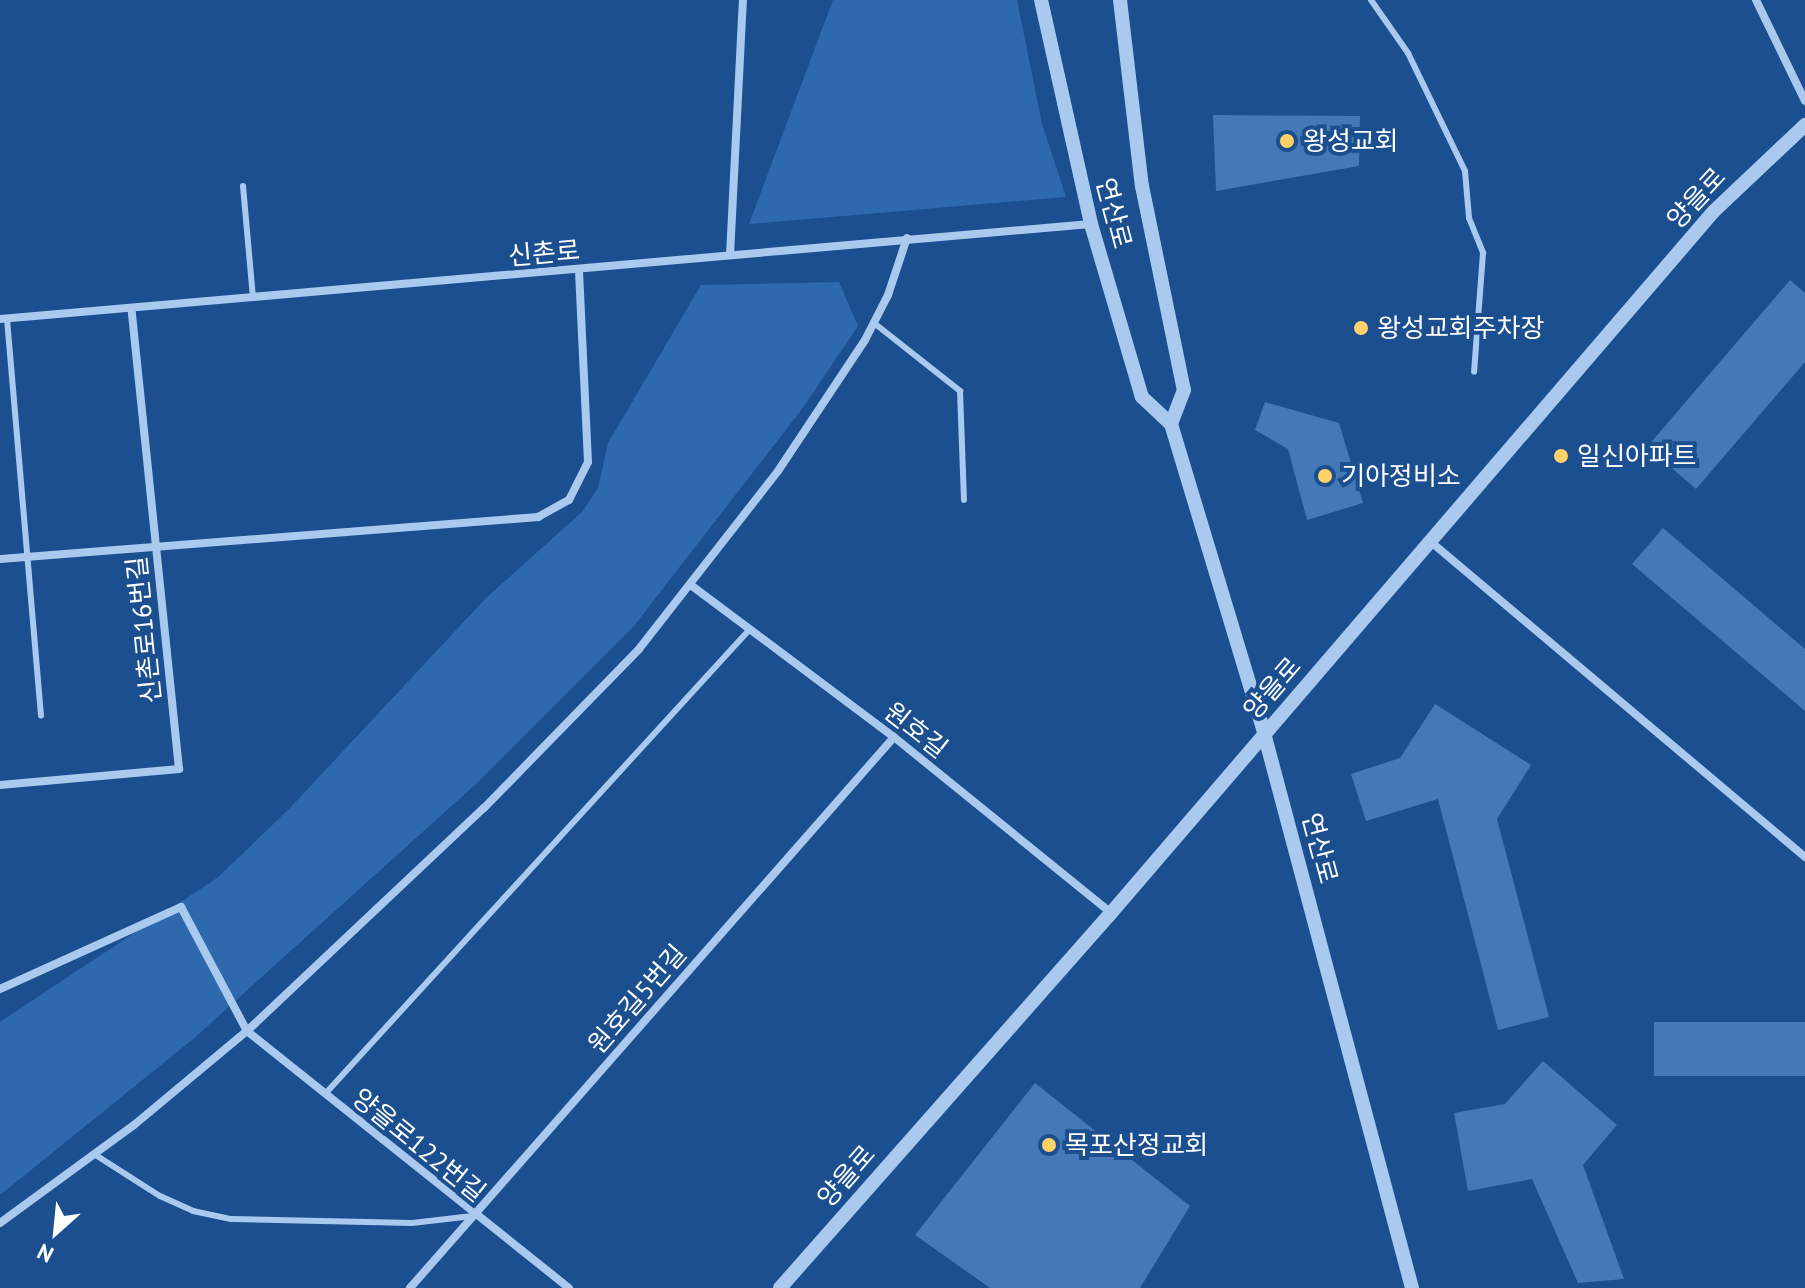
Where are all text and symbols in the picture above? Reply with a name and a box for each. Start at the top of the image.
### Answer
place label: 왕성교회 [1303,125,1399,157]
marker: 왕성교회 [1278,132,1296,150]
street label: 양을로 [1660,161,1732,235]
street label: 연산로 [1090,174,1138,252]
street label: 신촌로 [507,234,581,272]
place label: 왕성교회주차장 [1377,312,1544,344]
marker: 왕성교회주차장 [1352,319,1370,337]
place label: 일신아파트 [1577,440,1697,472]
marker: 일신아파트 [1552,447,1570,465]
place label: 기아정비소 [1341,460,1461,492]
marker: 기아정비소 [1316,467,1334,485]
street label: 신촌로16번길 [121,555,167,705]
street label: 양을로 [1237,651,1307,725]
street label: 원호길 [878,696,954,764]
street label: 연산로 [1296,809,1344,887]
street label: 원호길5번길 [581,938,693,1060]
street label: 양을로122번길 [346,1082,492,1208]
place label: 목포산정교회 [1065,1129,1209,1161]
marker: 목포산정교회 [1040,1136,1058,1154]
street label: 양을로 [811,1139,881,1213]
north arrow [16,1192,96,1272]
text: N [32,1238,58,1269]

